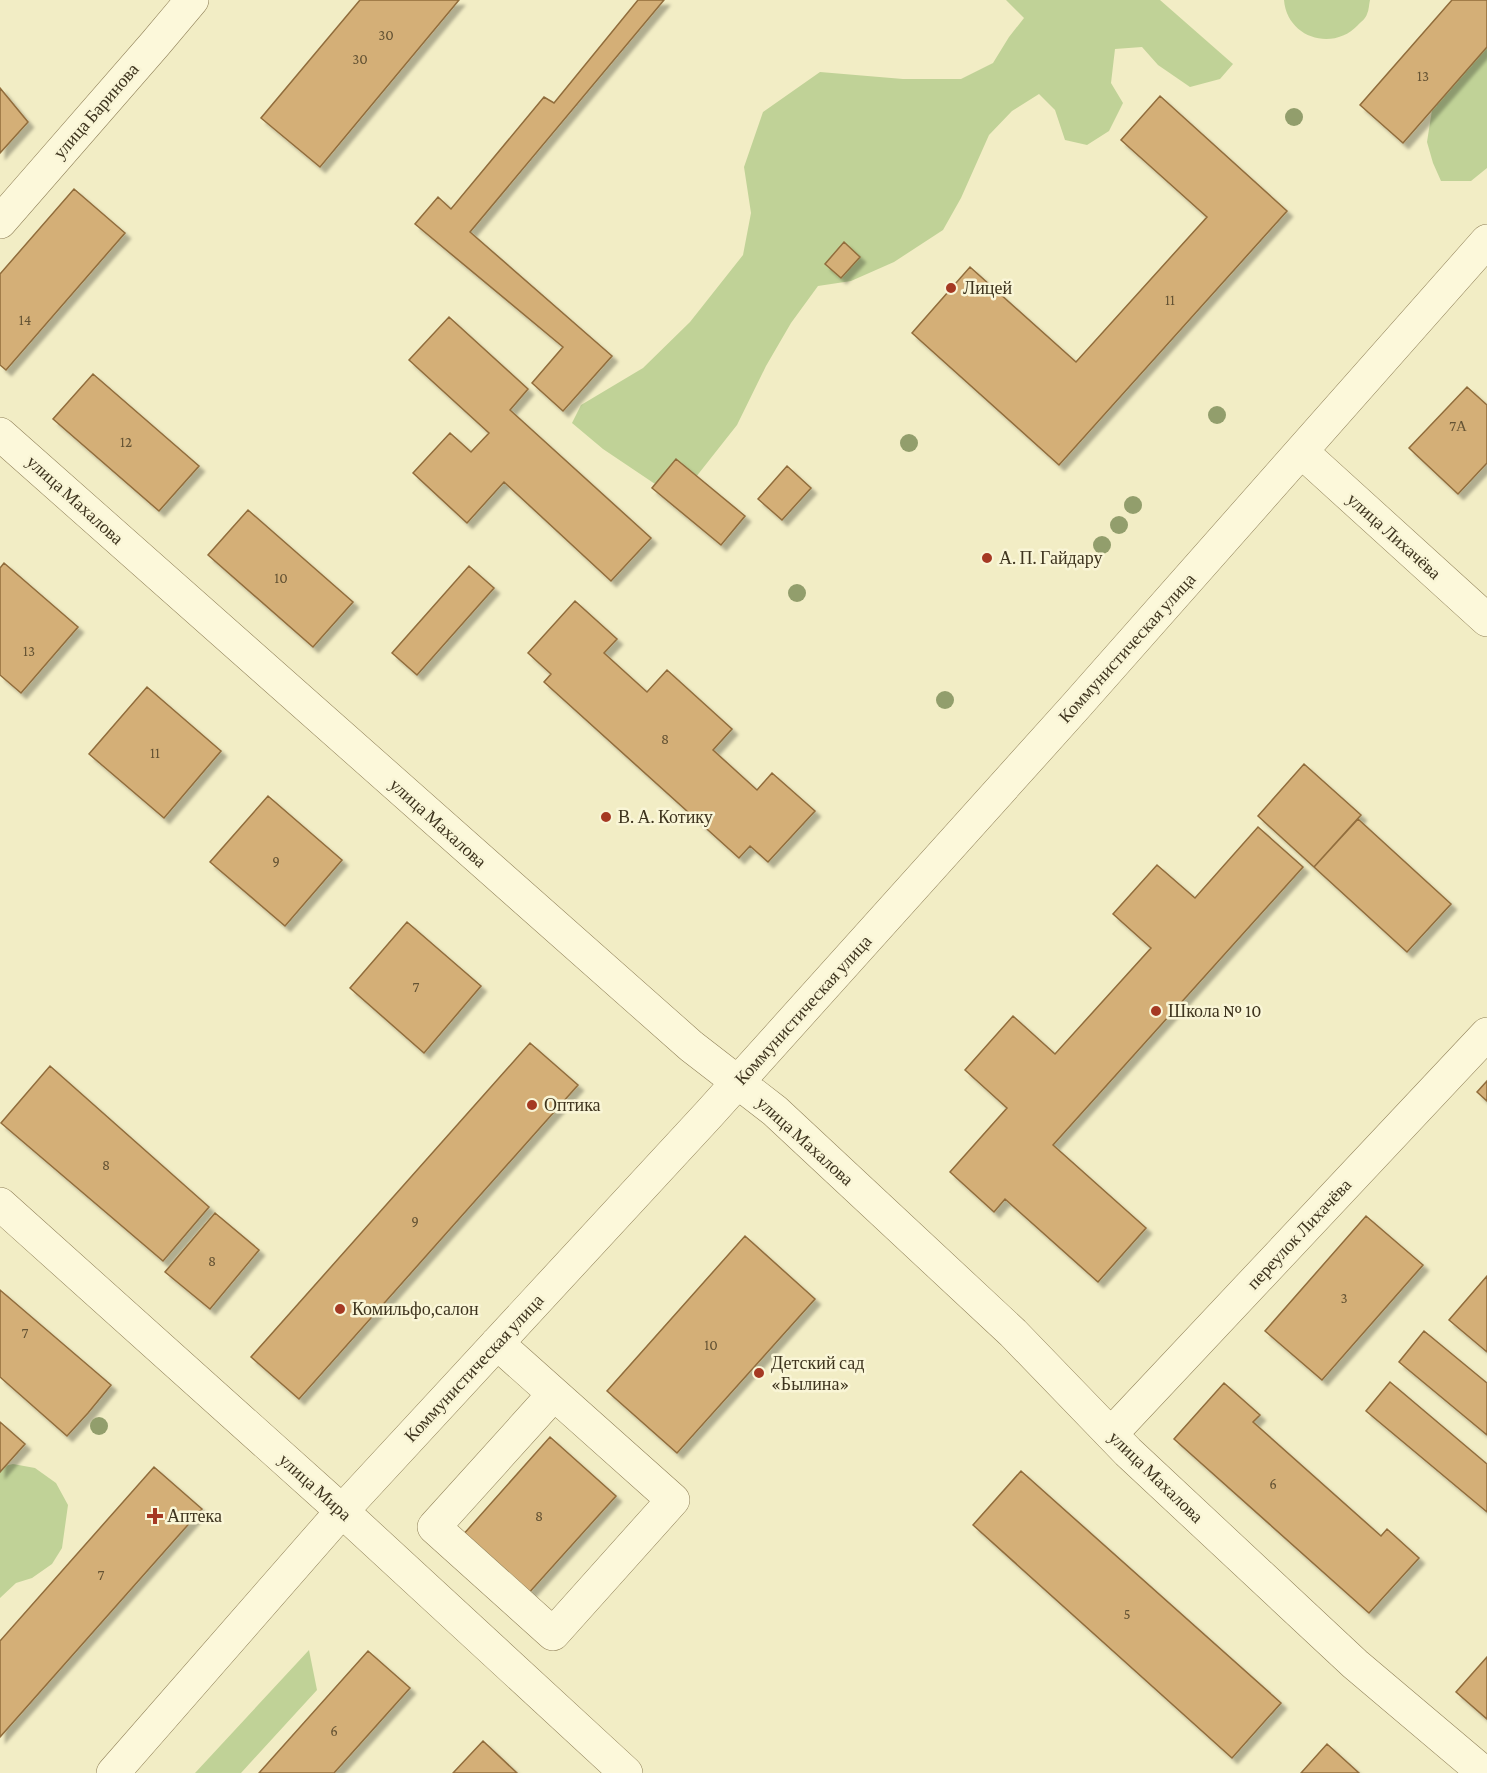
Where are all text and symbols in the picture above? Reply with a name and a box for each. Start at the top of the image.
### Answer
house number: 30 [378,27,394,43]
house number: 30 [352,51,368,67]
street label: улица Баринова [49,59,143,163]
house number: 13 [1417,68,1429,84]
place label: Лицей [963,278,1012,298]
marker: Лицей [944,281,958,295]
house number: 11 [1165,292,1175,308]
house number: 14 [19,312,31,328]
house number: 7А [1449,418,1467,434]
house number: 12 [120,434,132,450]
street label: улица Махалова [23,451,127,549]
street label: улица Лихачёва [1343,489,1445,583]
place label: А. П. Гайдару [999,548,1102,568]
marker: А. П. Гайдару [980,551,994,565]
street label: Коммунистическая улица [1055,569,1199,727]
house number: 10 [274,570,288,586]
house number: 13 [23,643,35,659]
house number: 8 [661,731,669,747]
house number: 11 [150,745,160,761]
street label: улица Махалова [386,774,490,872]
place label: В. А. Котику [618,807,713,827]
marker: В. А. Котику [599,810,613,824]
house number: 9 [272,853,280,869]
street label: Коммунистическая улица [731,931,875,1089]
house number: 7 [413,979,420,995]
place label: Школа № 10 [1168,1001,1262,1021]
marker: Школа № 10 [1149,1004,1163,1018]
street label: улица Махалова [753,1092,857,1190]
place label: Оптика [544,1095,601,1115]
marker: Оптика [525,1098,539,1112]
house number: 8 [102,1157,110,1173]
street label: переулок Лихачёва [1243,1175,1355,1293]
house number: 9 [411,1213,419,1229]
house number: 8 [208,1253,216,1269]
street label: Коммунистическая улица [400,1290,548,1446]
house number: 3 [1340,1290,1348,1306]
place label: Комильфо,салон [352,1299,479,1319]
marker: Комильфо,салон [333,1302,347,1316]
house number: 7 [22,1325,29,1341]
house number: 10 [704,1337,718,1353]
place label: Детский сад «Былина» [771,1353,864,1394]
marker: Детский сад «Былина» [752,1366,766,1380]
street label: улица Махалова [1105,1427,1207,1527]
street label: улица Мира [275,1449,355,1525]
house number: 6 [1269,1476,1277,1492]
place label: Аптека [167,1506,222,1526]
house number: 8 [535,1508,543,1524]
marker: Аптека [148,1509,162,1523]
house number: 7 [98,1567,105,1583]
house number: 5 [1123,1606,1131,1622]
house number: 6 [330,1723,338,1739]

